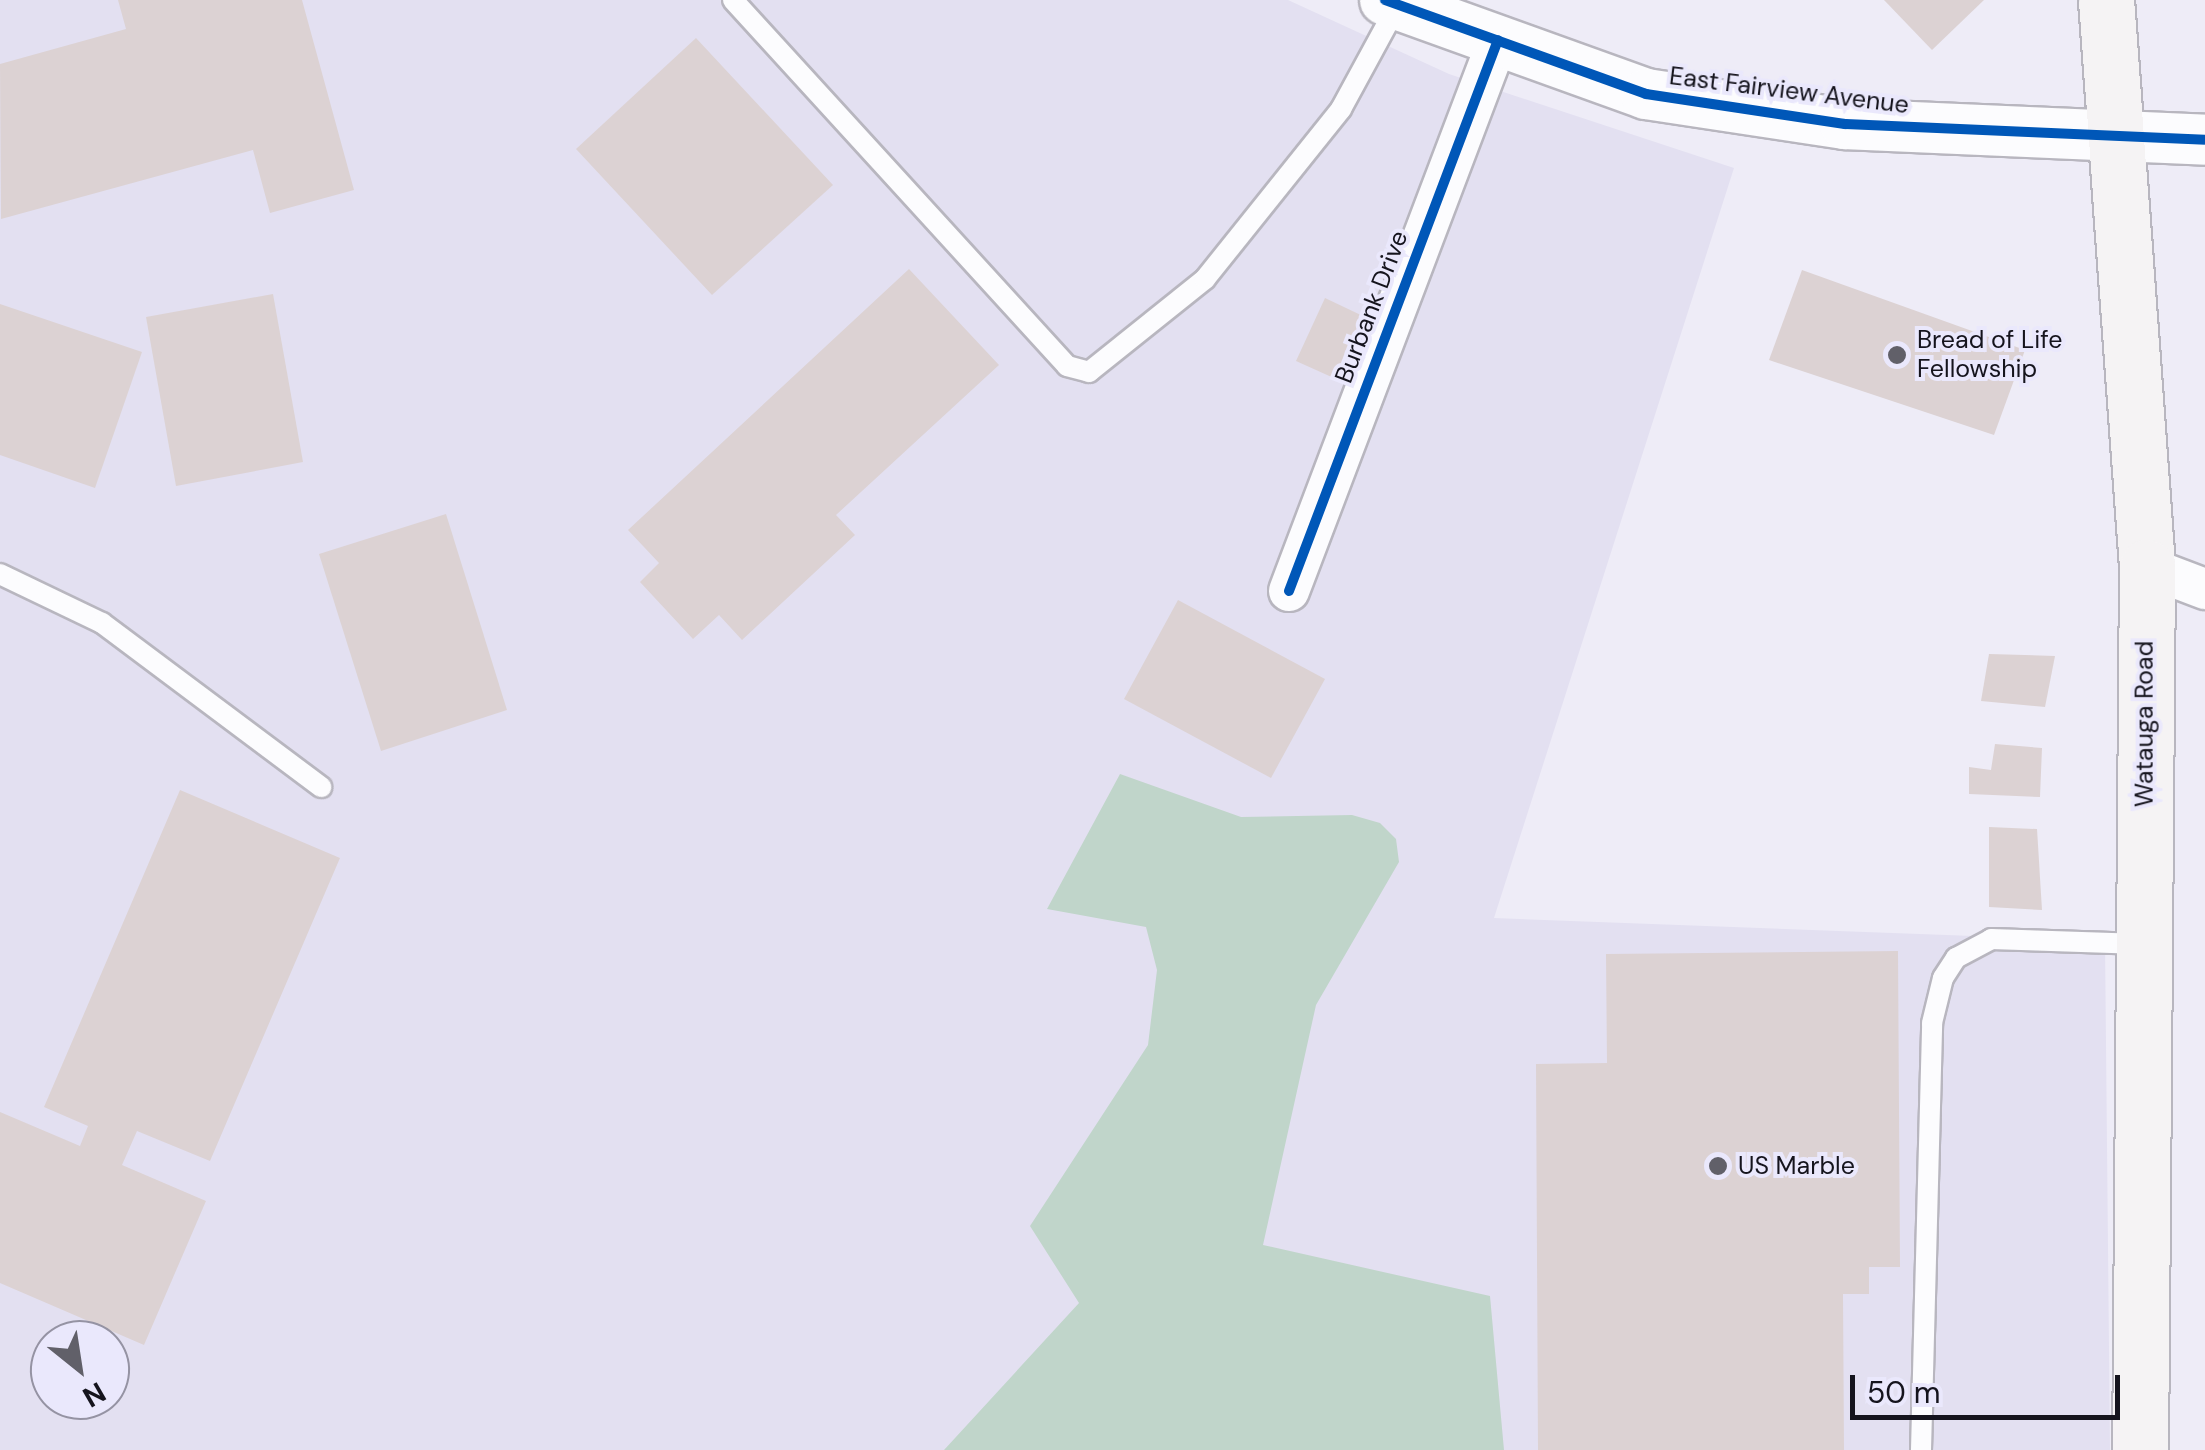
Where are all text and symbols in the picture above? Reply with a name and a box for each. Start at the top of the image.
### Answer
street label: East Fairview Avenue [1668,61,1910,121]
street label: Burbank Drive [1329,227,1415,387]
place label: Bread of Life Fellowship [1917,326,2062,385]
marker: Bread of Life Fellowship [1886,344,1908,366]
street label: Watauga Road [2130,641,2160,807]
place label: US Marble [1738,1151,1855,1181]
marker: US Marble [1707,1155,1729,1177]
north arrow [30,1320,130,1420]
scale bar [1855,1355,2125,1417]
text: 50 m [1867,1373,1941,1412]
text: N [76,1374,112,1416]

